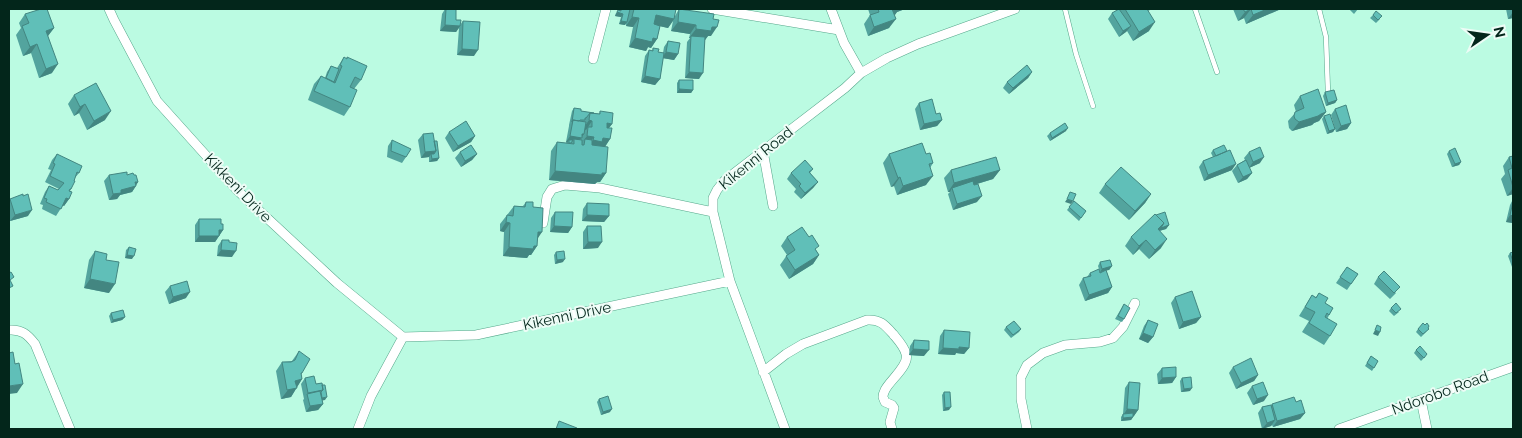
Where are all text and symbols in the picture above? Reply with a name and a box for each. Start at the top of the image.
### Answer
north arrow [1462,10,1512,60]
text: N [1491,25,1509,39]
street label: Kikenni Road [715,123,797,193]
street label: Kikkeni Drive [201,150,275,226]
street label: Kikenni Drive [521,298,613,334]
street label: Ndorobo Road [1389,367,1491,419]

